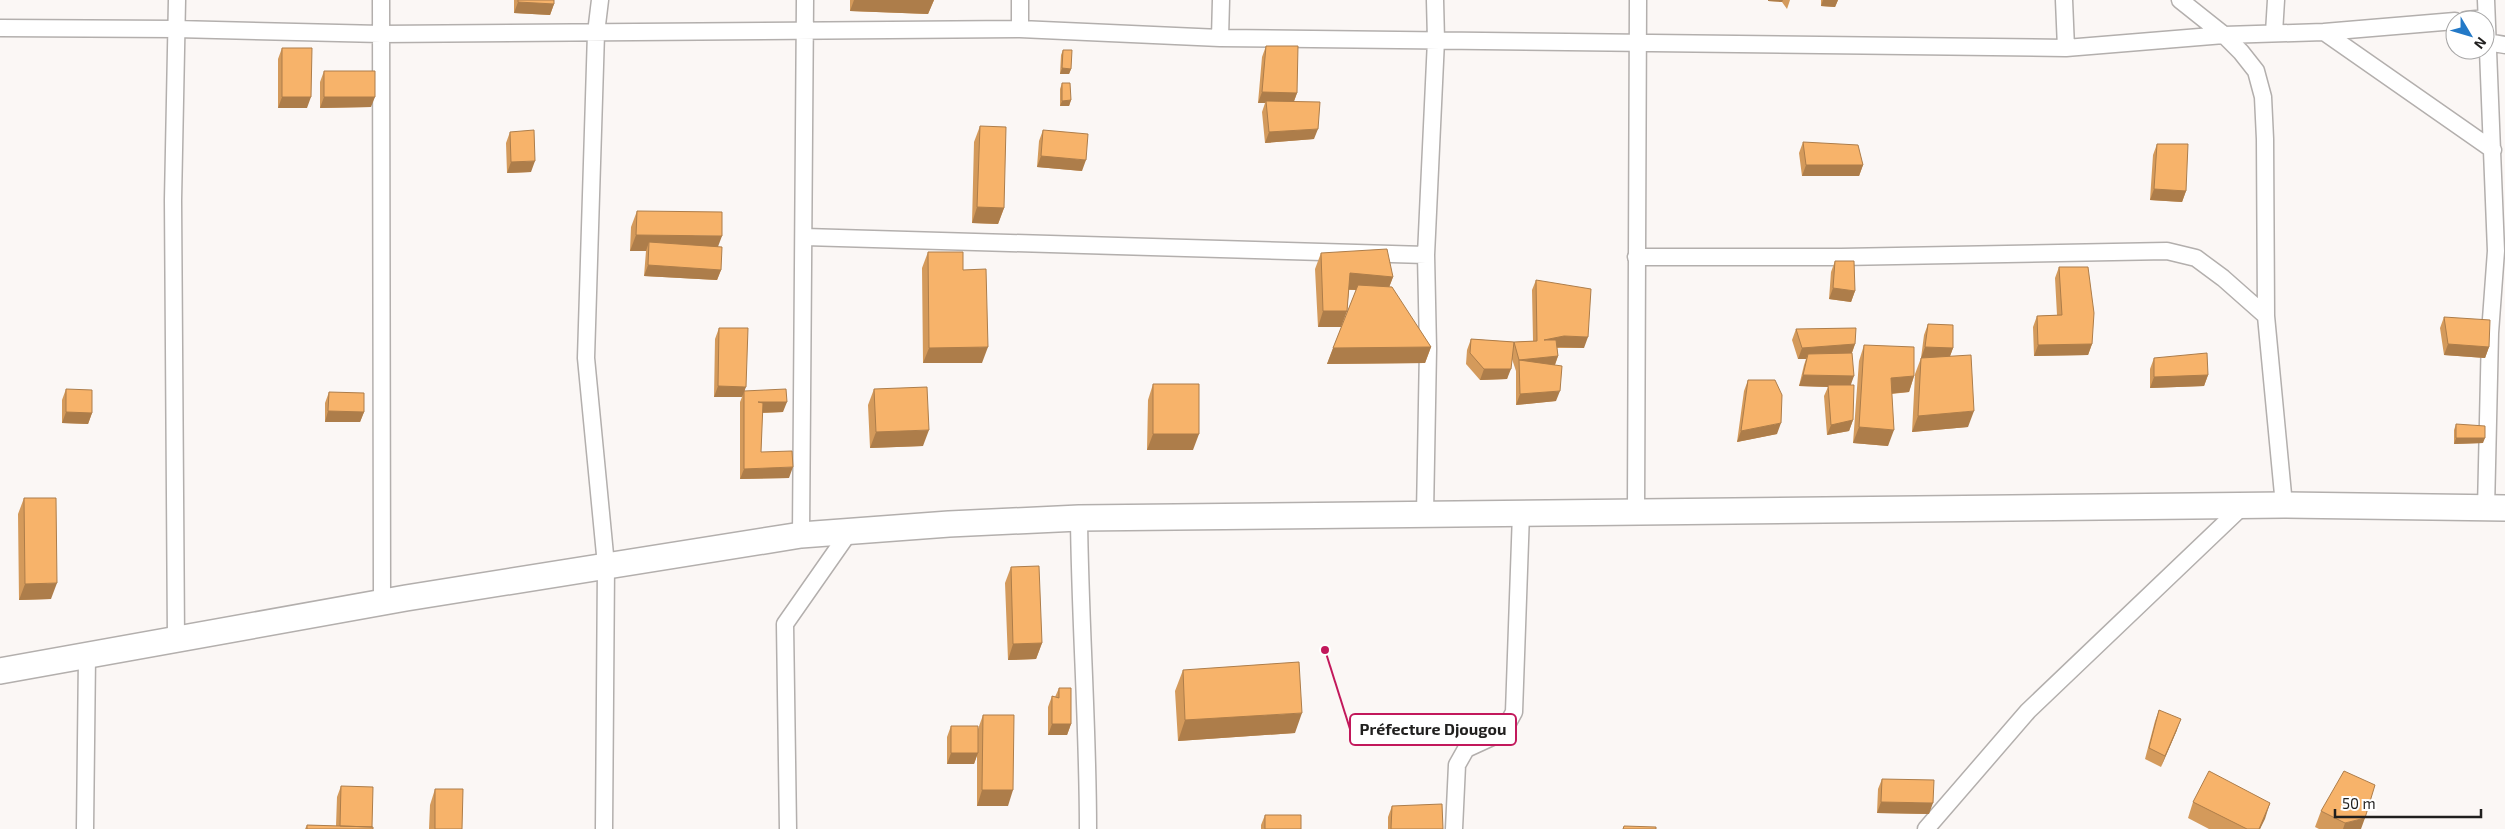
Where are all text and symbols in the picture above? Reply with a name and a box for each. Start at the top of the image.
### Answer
north arrow [2445,10,2495,60]
text: N [2471,34,2490,53]
callout: Préfecture Djougou [1350,714,1516,745]
text: Préfecture Djougou [1360,719,1506,738]
scale bar [2335,786,2481,818]
text: 50 m [2342,794,2376,812]

